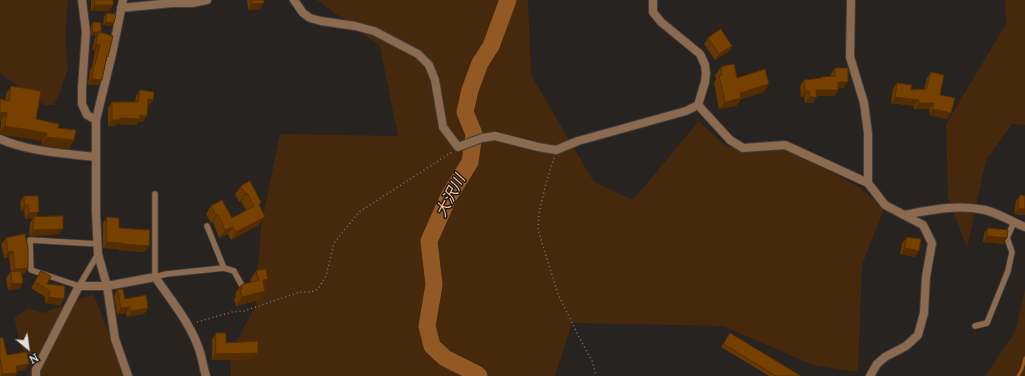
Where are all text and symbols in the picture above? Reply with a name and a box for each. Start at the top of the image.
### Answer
water label: 大沢川 [432,172,470,220]
north arrow [8,328,48,368]
text: N [27,350,41,367]

